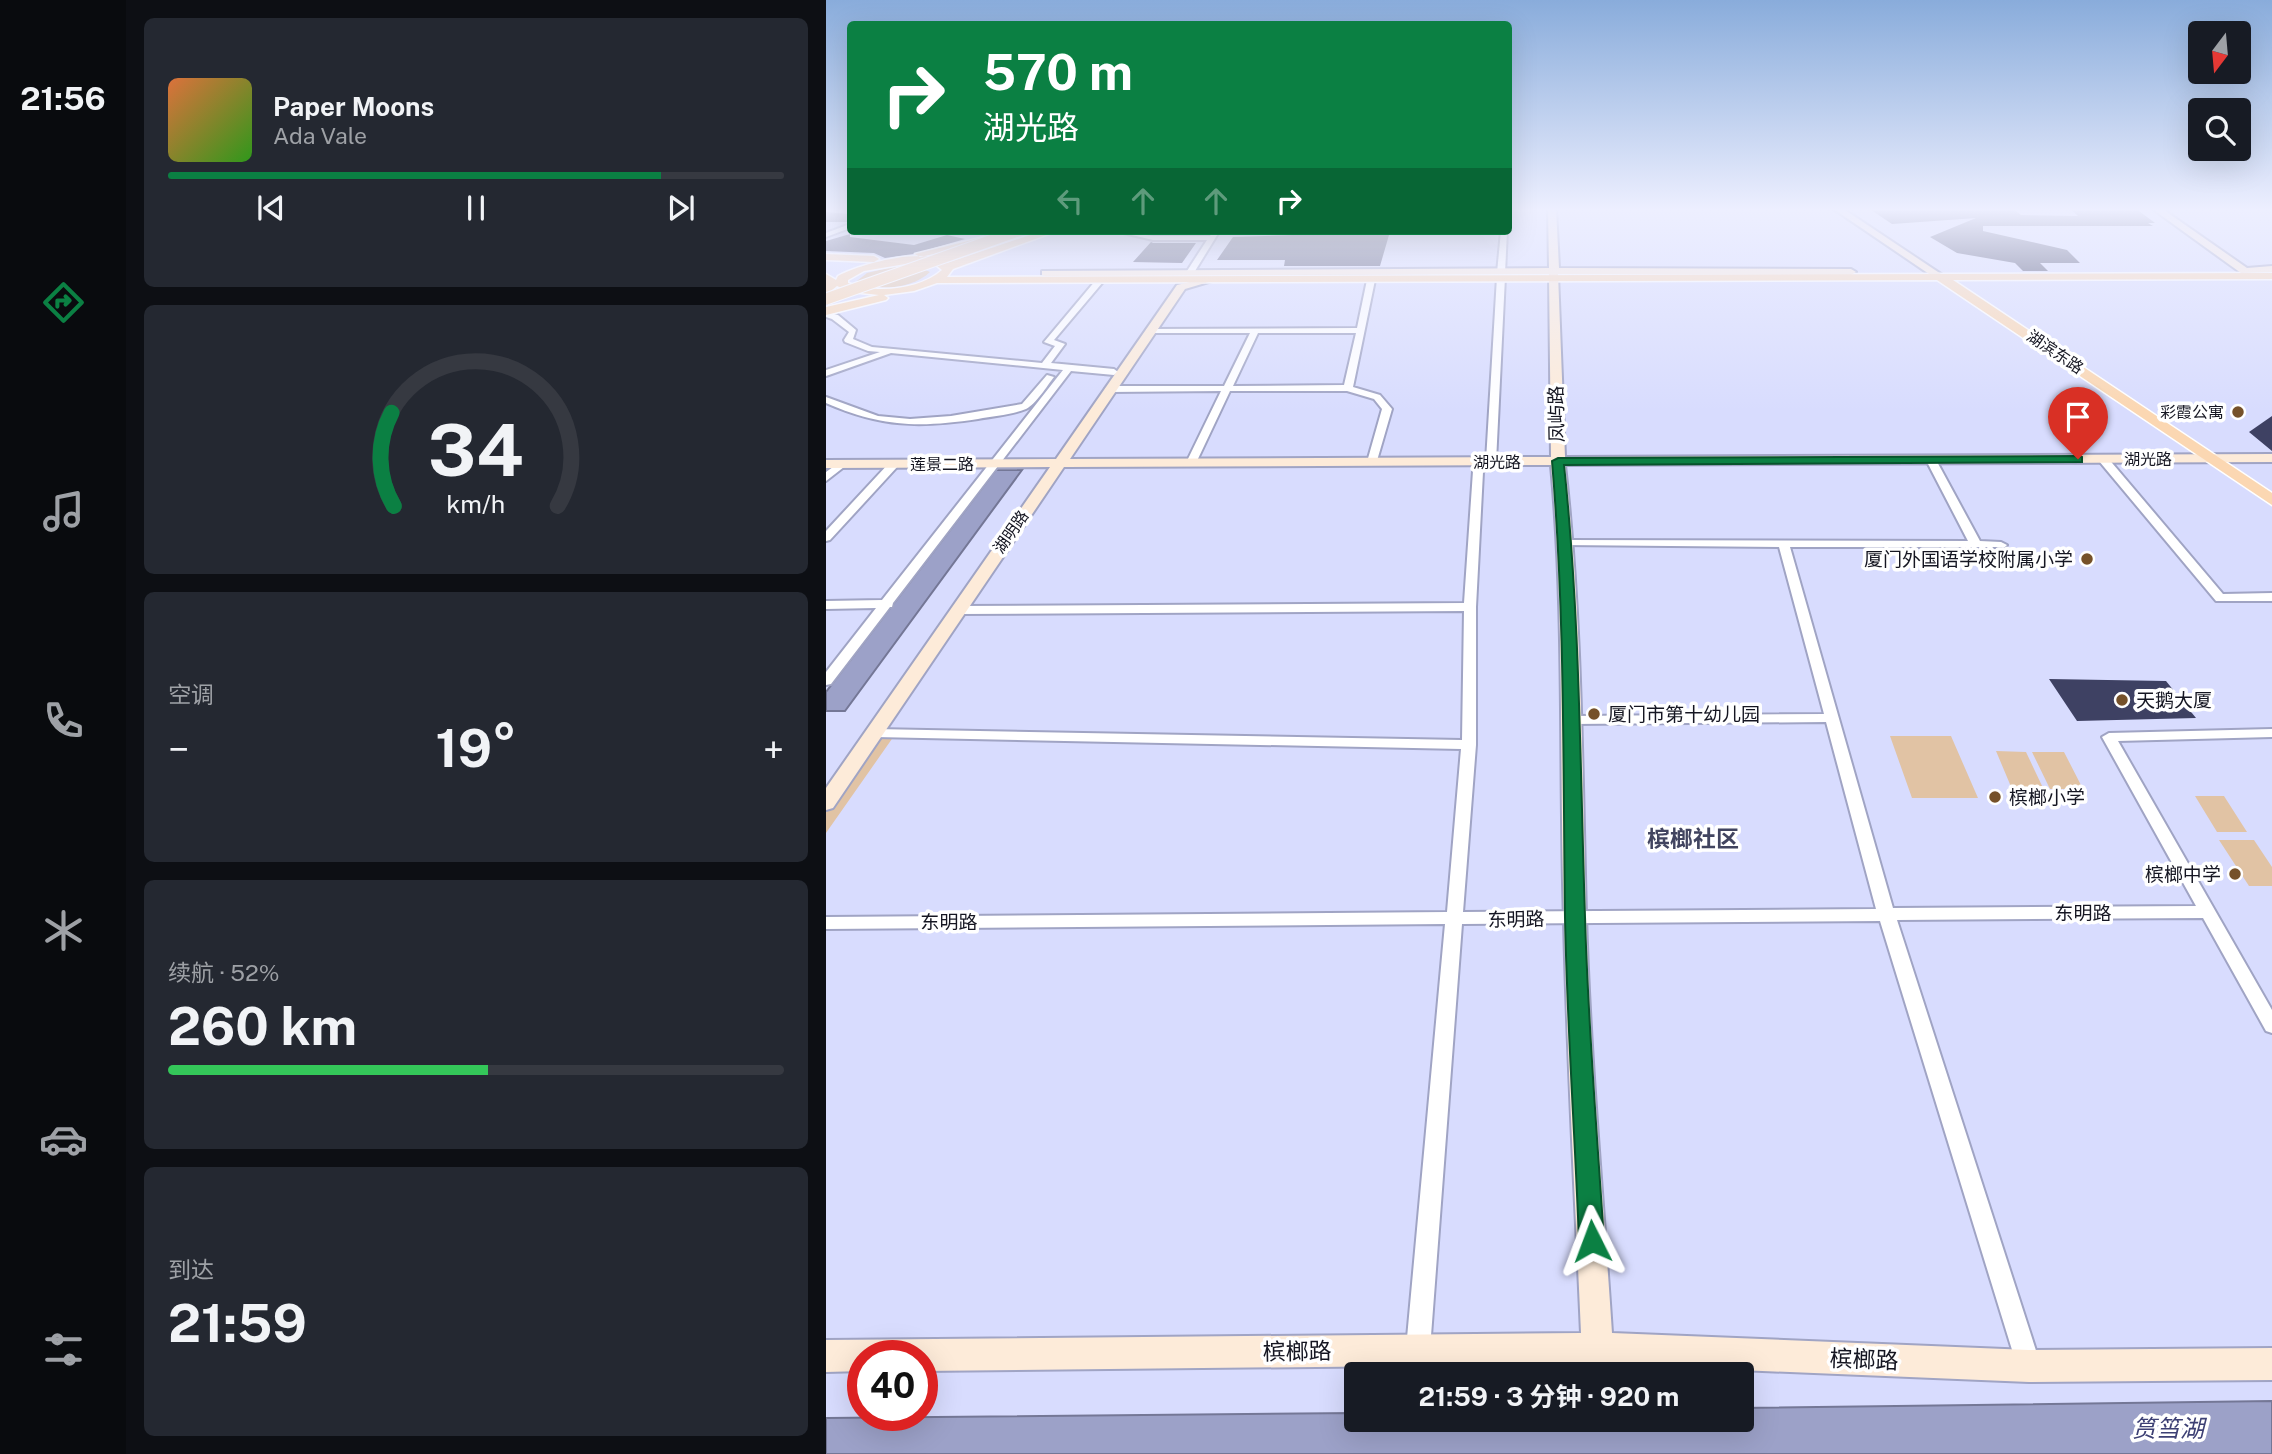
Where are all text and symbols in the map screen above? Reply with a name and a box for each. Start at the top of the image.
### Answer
north arrow [2188,21,2250,84]
map controls [2188,21,2251,161]
text: 570 m [983,43,1133,101]
icon: right [868,49,959,140]
text: 21:56 [20,80,106,117]
text: Paper Moons [273,91,434,122]
button: search [2188,98,2251,161]
text: 湖光路 [983,109,1079,146]
text: Ada Vale [273,122,367,149]
icon: left [1051,182,1089,220]
icon: ahead [1124,182,1162,220]
icon: ahead [1197,182,1235,220]
icon: right [1270,182,1308,220]
icon: previous [252,189,290,227]
icon: pause [457,189,495,227]
icon: next [662,189,700,227]
icon: directions [39,278,88,327]
street label: 湖滨东路 [2023,326,2087,378]
street label: 凤屿路 [1545,385,1567,443]
pin [2048,387,2108,459]
icon: arrive [2059,398,2097,436]
place label: 彩霞公寓 [2160,403,2224,422]
marker: 彩霞公寓 [2230,404,2246,420]
text: 34 [428,407,524,492]
street label: 湖光路 [2124,450,2172,469]
street label: 湖光路 [1473,453,1521,472]
street label: 莲景二路 [910,455,974,474]
icon: music [39,487,88,536]
text: km/h [447,489,505,519]
street label: 湖明路 [989,507,1033,557]
place label: 厦门外国语学校附属小学 [1864,548,2073,570]
marker: 厦门外国语学校附属小学 [2079,551,2095,567]
text: 空调 [168,681,214,708]
place label: 天鹅大厦 [2136,689,2212,711]
marker: 天鹅大厦 [2114,692,2130,708]
icon: phone [39,696,88,745]
place label: 厦门市第十幼儿园 [1608,703,1760,725]
marker: 厦门市第十幼儿园 [1586,706,1602,722]
text: 19° [435,718,517,779]
text: − [168,727,189,772]
text: + [763,727,784,772]
place label: 槟榔小学 [2009,786,2085,808]
marker: 槟榔小学 [1987,789,2003,805]
district label: 槟榔社区 [1647,825,1739,852]
place label: 槟榔中学 [2145,863,2221,885]
marker: 槟榔中学 [2227,866,2243,882]
street label: 东明路 [2054,902,2112,924]
icon: climate [39,906,88,955]
street label: 东明路 [1487,908,1545,930]
street label: 东明路 [920,911,978,933]
text: 续航 · 52% [168,959,280,986]
text: 260 km [168,996,357,1057]
icon: car [39,1115,88,1164]
position arrow [1555,1204,1629,1278]
text: 到达 [168,1256,214,1283]
text: 21:59 [168,1293,307,1354]
icon: filters [39,1325,88,1374]
street label: 槟榔路 [1262,1337,1332,1365]
speed limit sign: 40 [847,1340,938,1431]
street label: 槟榔路 [1829,1344,1899,1374]
text: 21:59 · 3 分钟 · 920 m [1419,1381,1679,1412]
water label: 筼筜湖 [2132,1414,2208,1442]

